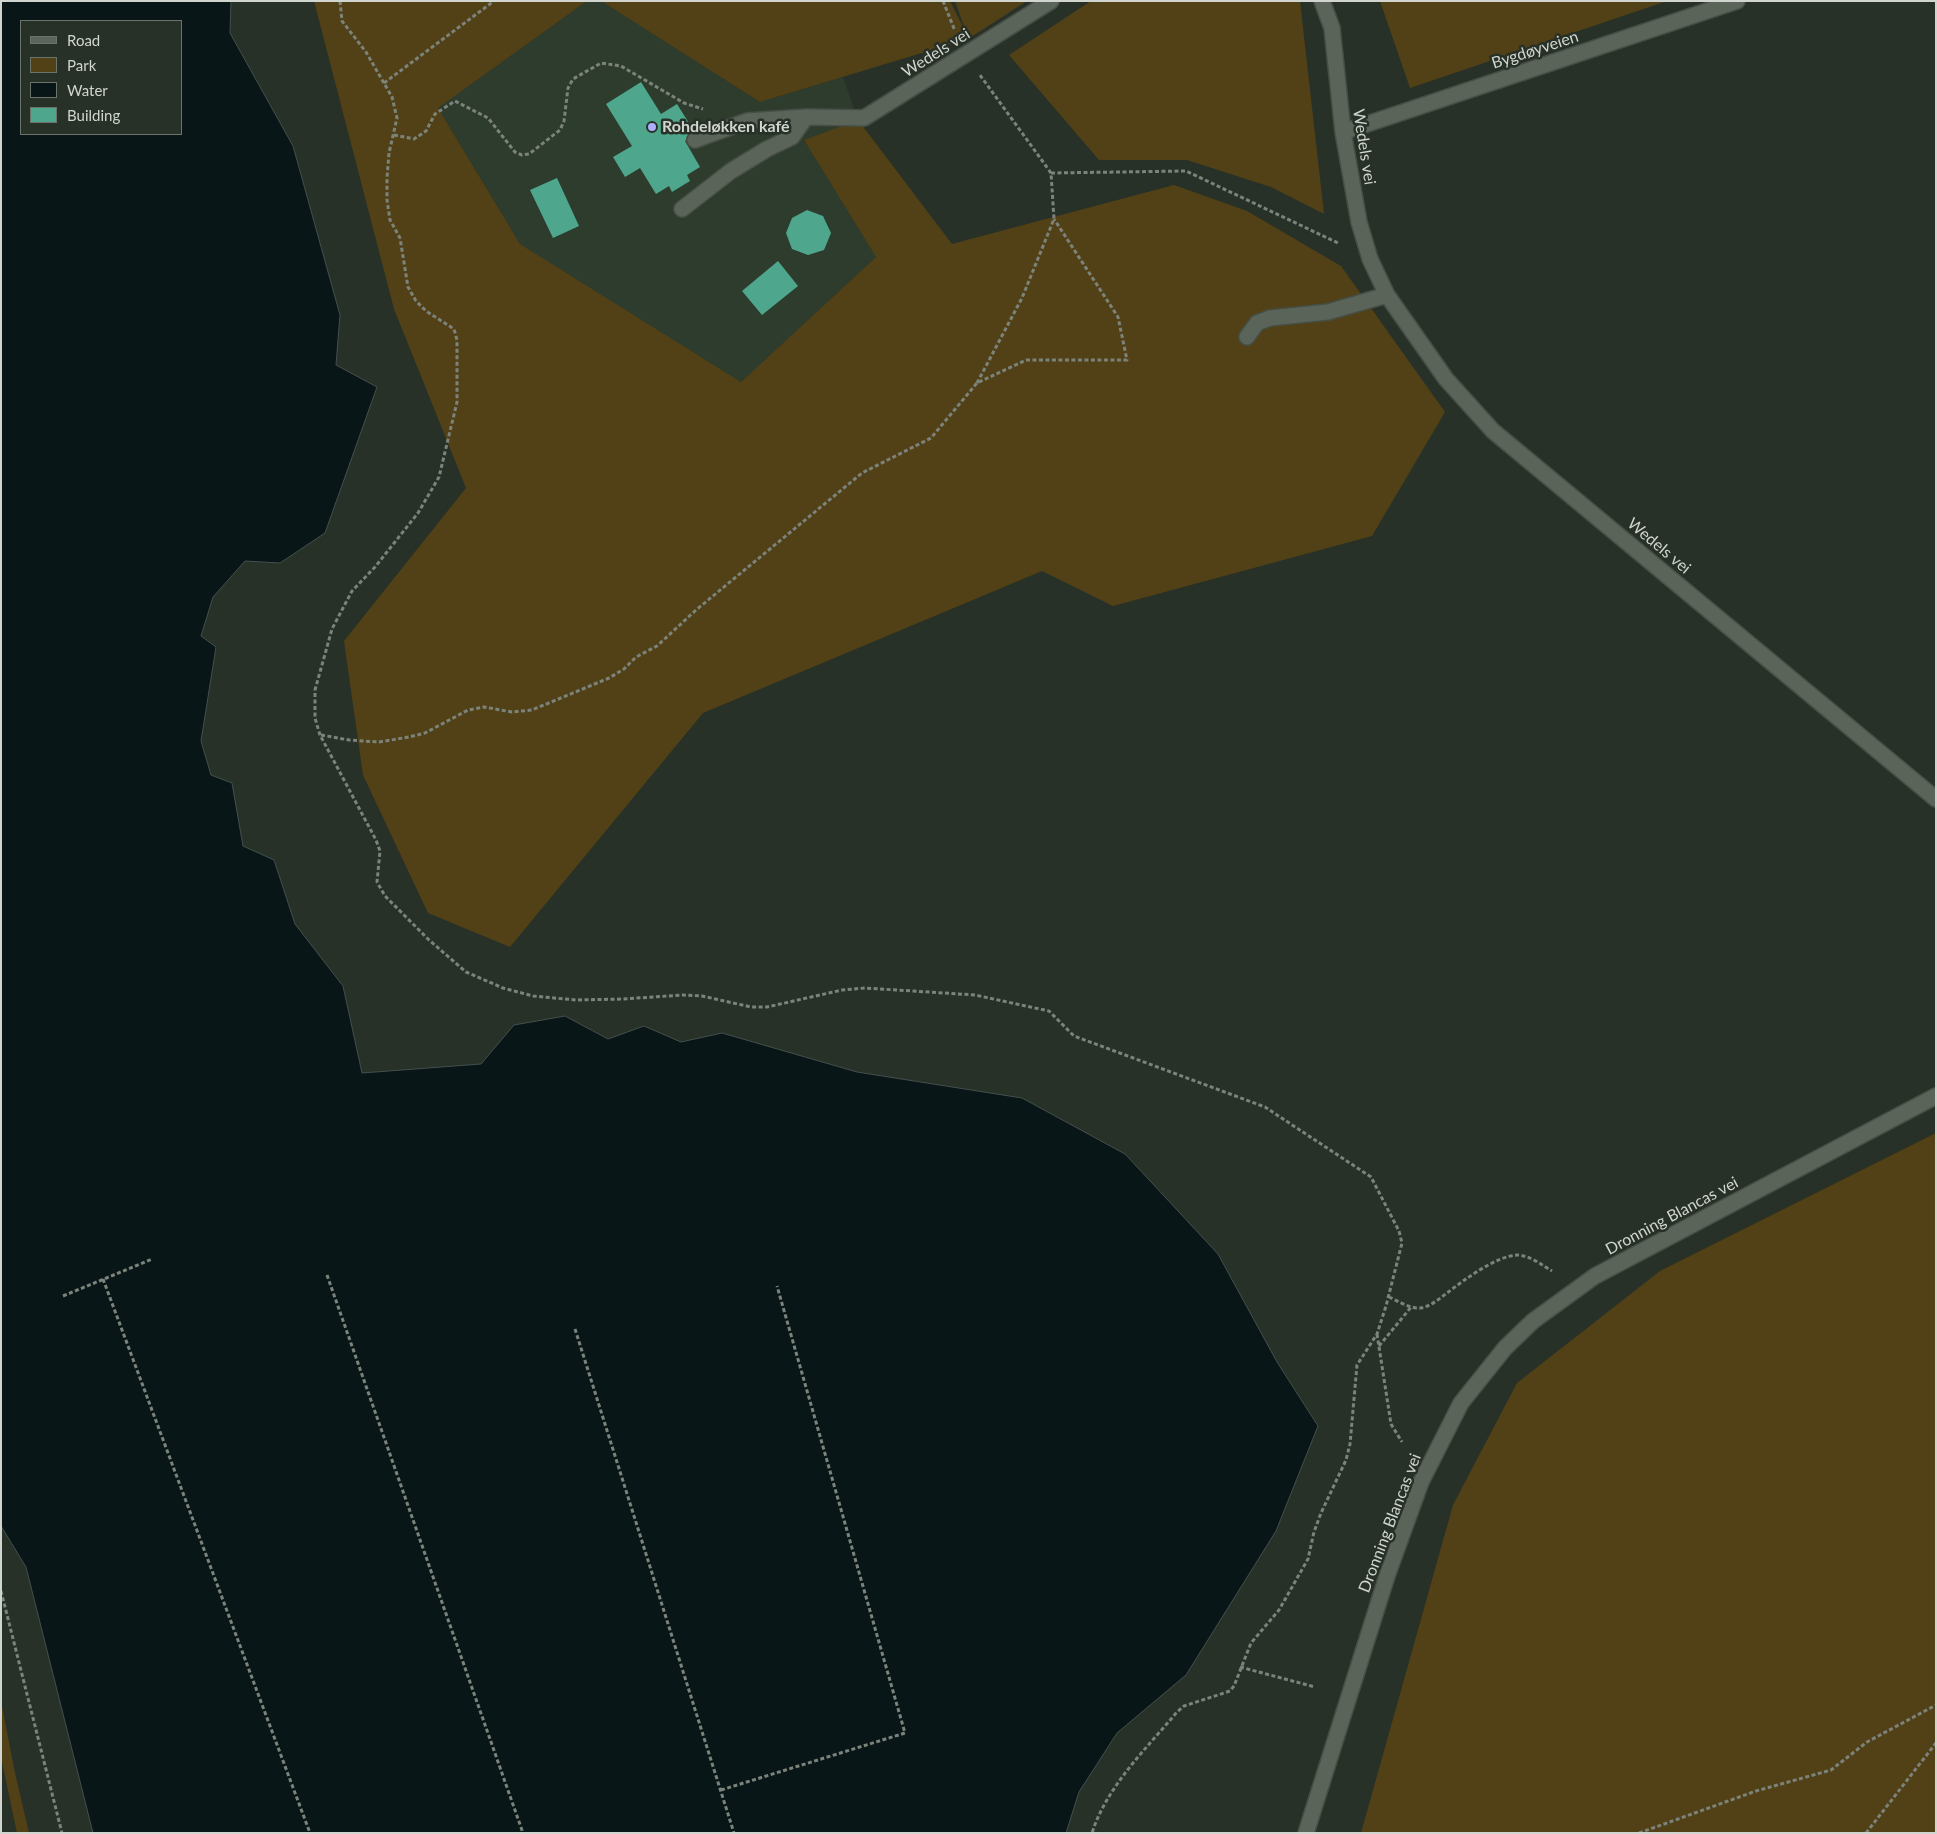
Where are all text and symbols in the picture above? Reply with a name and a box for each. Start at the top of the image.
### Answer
legend [20,20,182,135]
street label: Wedels vei [898,25,974,81]
street label: Bygdøyveien [1489,27,1581,73]
text: Road [67,31,100,49]
text: Park [67,56,96,74]
text: Water [67,81,108,99]
text: Building [67,106,120,124]
street label: Wedels vei [1349,108,1379,186]
place label: Rohdeløkken kafé [662,117,789,137]
marker: Rohdeløkken kafé [646,121,658,133]
street label: Wedels vei [1623,514,1695,578]
street label: Dronning Blancas vei [1602,1173,1742,1259]
street label: Dronning Blancas vei [1355,1451,1425,1595]

